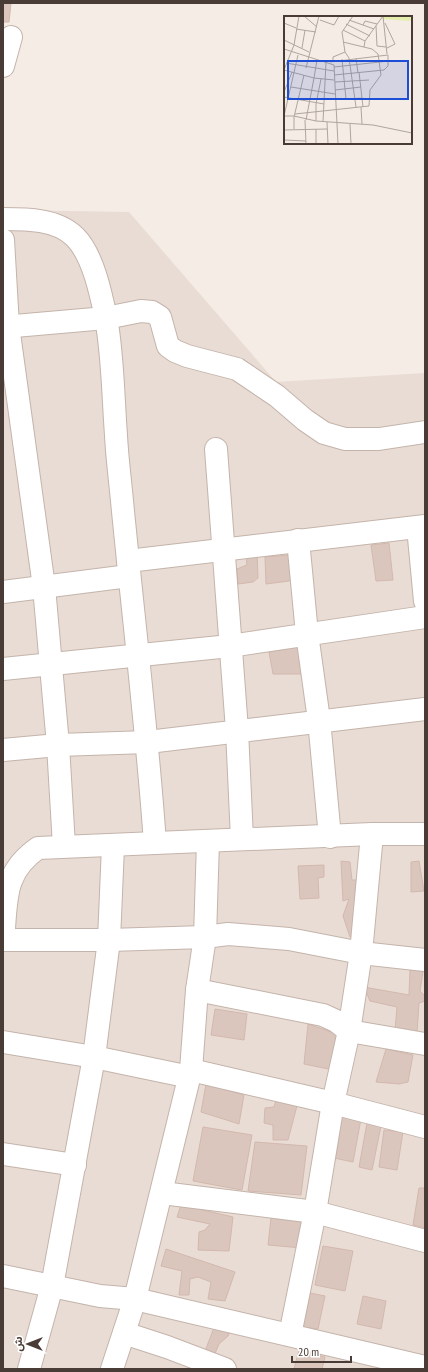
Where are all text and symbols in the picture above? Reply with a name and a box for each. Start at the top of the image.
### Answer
inset map [284,16,412,144]
north arrow [8,1324,48,1364]
text: ش [11,1336,25,1352]
scale bar [292,1338,351,1364]
text: 20 m [298,1344,319,1359]

